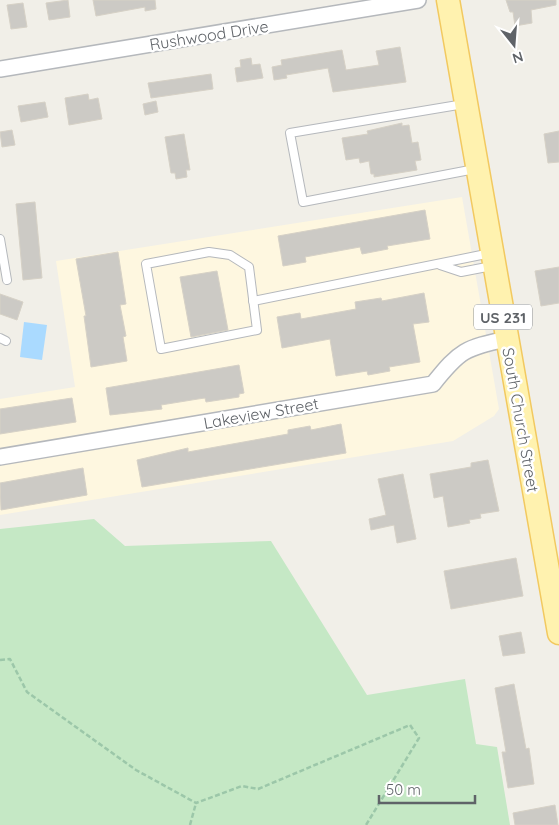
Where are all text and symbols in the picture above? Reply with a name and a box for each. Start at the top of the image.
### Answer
street label: Rushwood Drive [148,16,270,54]
north arrow [489,20,539,70]
text: N [510,47,525,68]
road number: US 231 [474,304,532,330]
street label: South Church Street [498,346,544,494]
street label: Lakeview Street [202,393,320,433]
scale bar [379,772,475,804]
text: 50 m [386,780,421,799]

